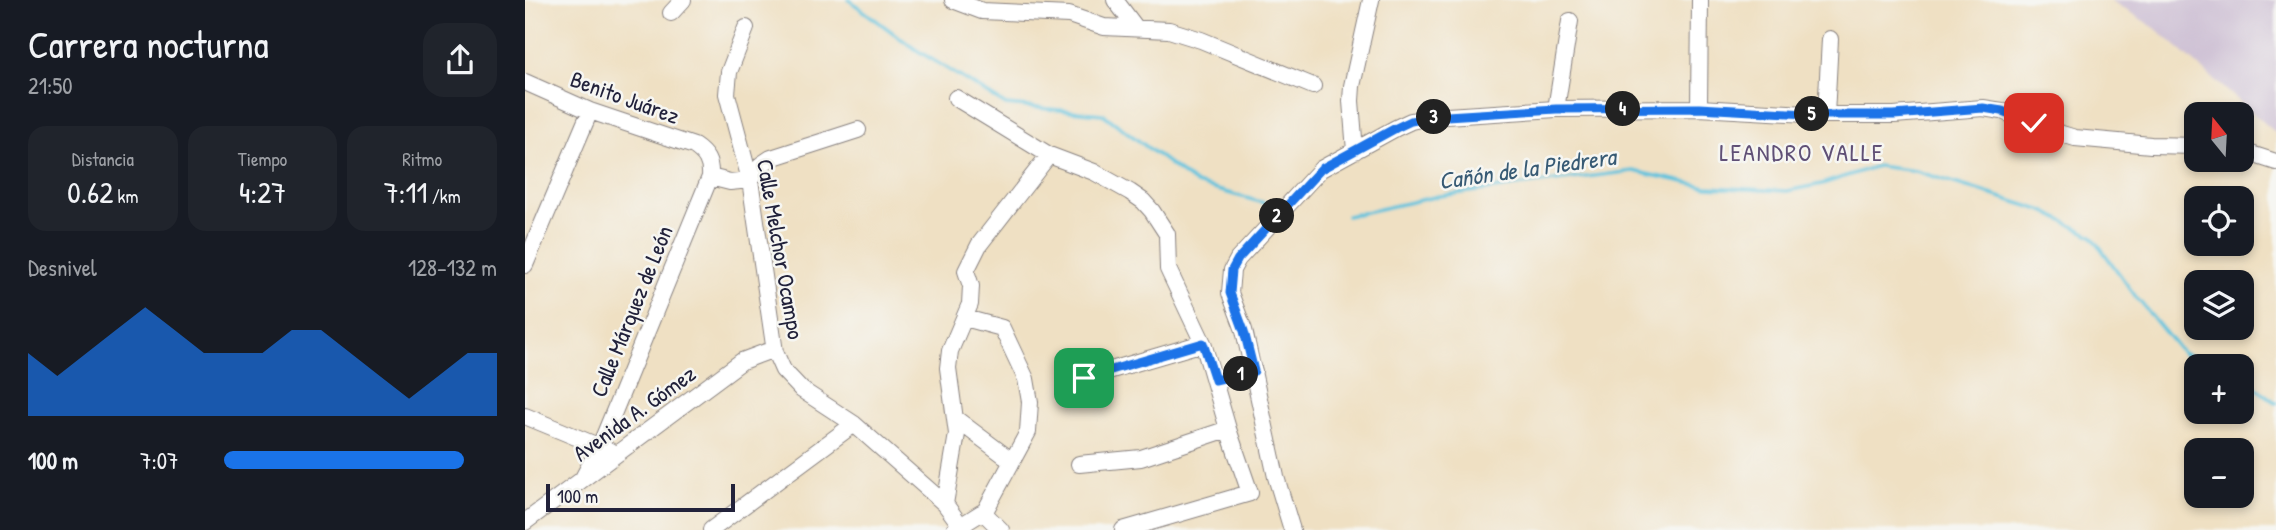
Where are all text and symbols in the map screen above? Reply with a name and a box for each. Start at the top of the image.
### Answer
text: Carrera nocturna [28,18,269,70]
button: share [423,23,497,97]
street label: Benito Juárez [566,63,684,131]
text: 21:50 [28,70,72,101]
pin: 4 [1605,92,1641,126]
pin [2004,93,2064,153]
text: 4 [1619,95,1626,121]
pin: 5 [1795,96,1829,132]
pin: 3 [1417,100,1451,134]
text: 5 [1807,100,1816,126]
north arrow [2184,102,2254,172]
map controls [2184,102,2254,508]
text: 3 [1429,103,1438,129]
icon: check [2015,104,2053,142]
district label: LEANDRO VALLE [1720,136,1884,168]
water label: Cañón de la Piedrera [1436,139,1620,196]
text: Distancia [72,146,134,172]
text: Tiempo [238,146,287,172]
text: Ritmo [402,146,442,172]
street label: Calle Melchor Ocampo [750,156,812,342]
text: 0.62 [67,172,113,212]
text: 4:27 [239,172,286,212]
text: 7:11 [384,172,427,212]
text: km [113,183,138,209]
text: /km [427,183,461,209]
button: locate [2184,186,2254,256]
pin: 2 [1259,198,1295,234]
text: 2 [1272,202,1281,228]
street label: Calle Márquez de León [582,221,680,401]
text: Desnivel [28,252,97,283]
text: 128–132 m [408,252,497,283]
button: layers [2184,270,2254,340]
pin [1054,348,1114,408]
button: + [2184,354,2254,424]
pin: 1 [1223,356,1259,392]
street label: Avenida A. Gómez [566,358,702,468]
icon: arrive [1065,359,1103,397]
text: 1 [1237,360,1244,386]
button: − [2184,438,2254,508]
text: 100 m [28,445,78,476]
text: 7:07 [140,445,178,476]
scale bar [546,481,735,513]
text: 100 m [557,483,598,509]

